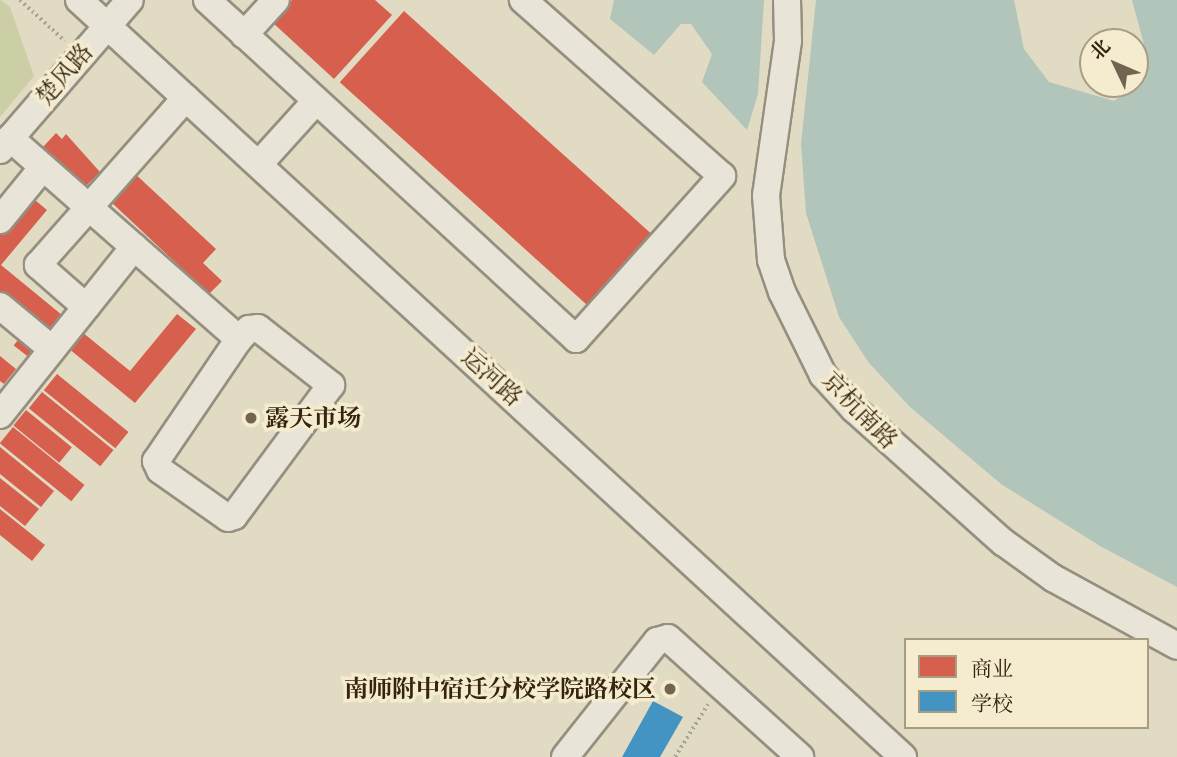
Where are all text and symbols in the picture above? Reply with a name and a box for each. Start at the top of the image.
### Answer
north arrow [1079,28,1149,98]
text: 北 [1084,34,1116,65]
street label: 楚风路 [30,37,98,111]
street label: 运河路 [456,342,528,412]
street label: 京杭南路 [816,365,904,455]
place label: 露天市场 [265,404,361,432]
marker: 露天市场 [243,410,259,426]
legend [904,638,1149,729]
text: 商业 [971,655,1013,682]
place label: 南师附中宿迁分校学院路校区 [344,675,656,703]
marker: 南师附中宿迁分校学院路校区 [662,681,678,697]
text: 学校 [971,690,1013,717]

